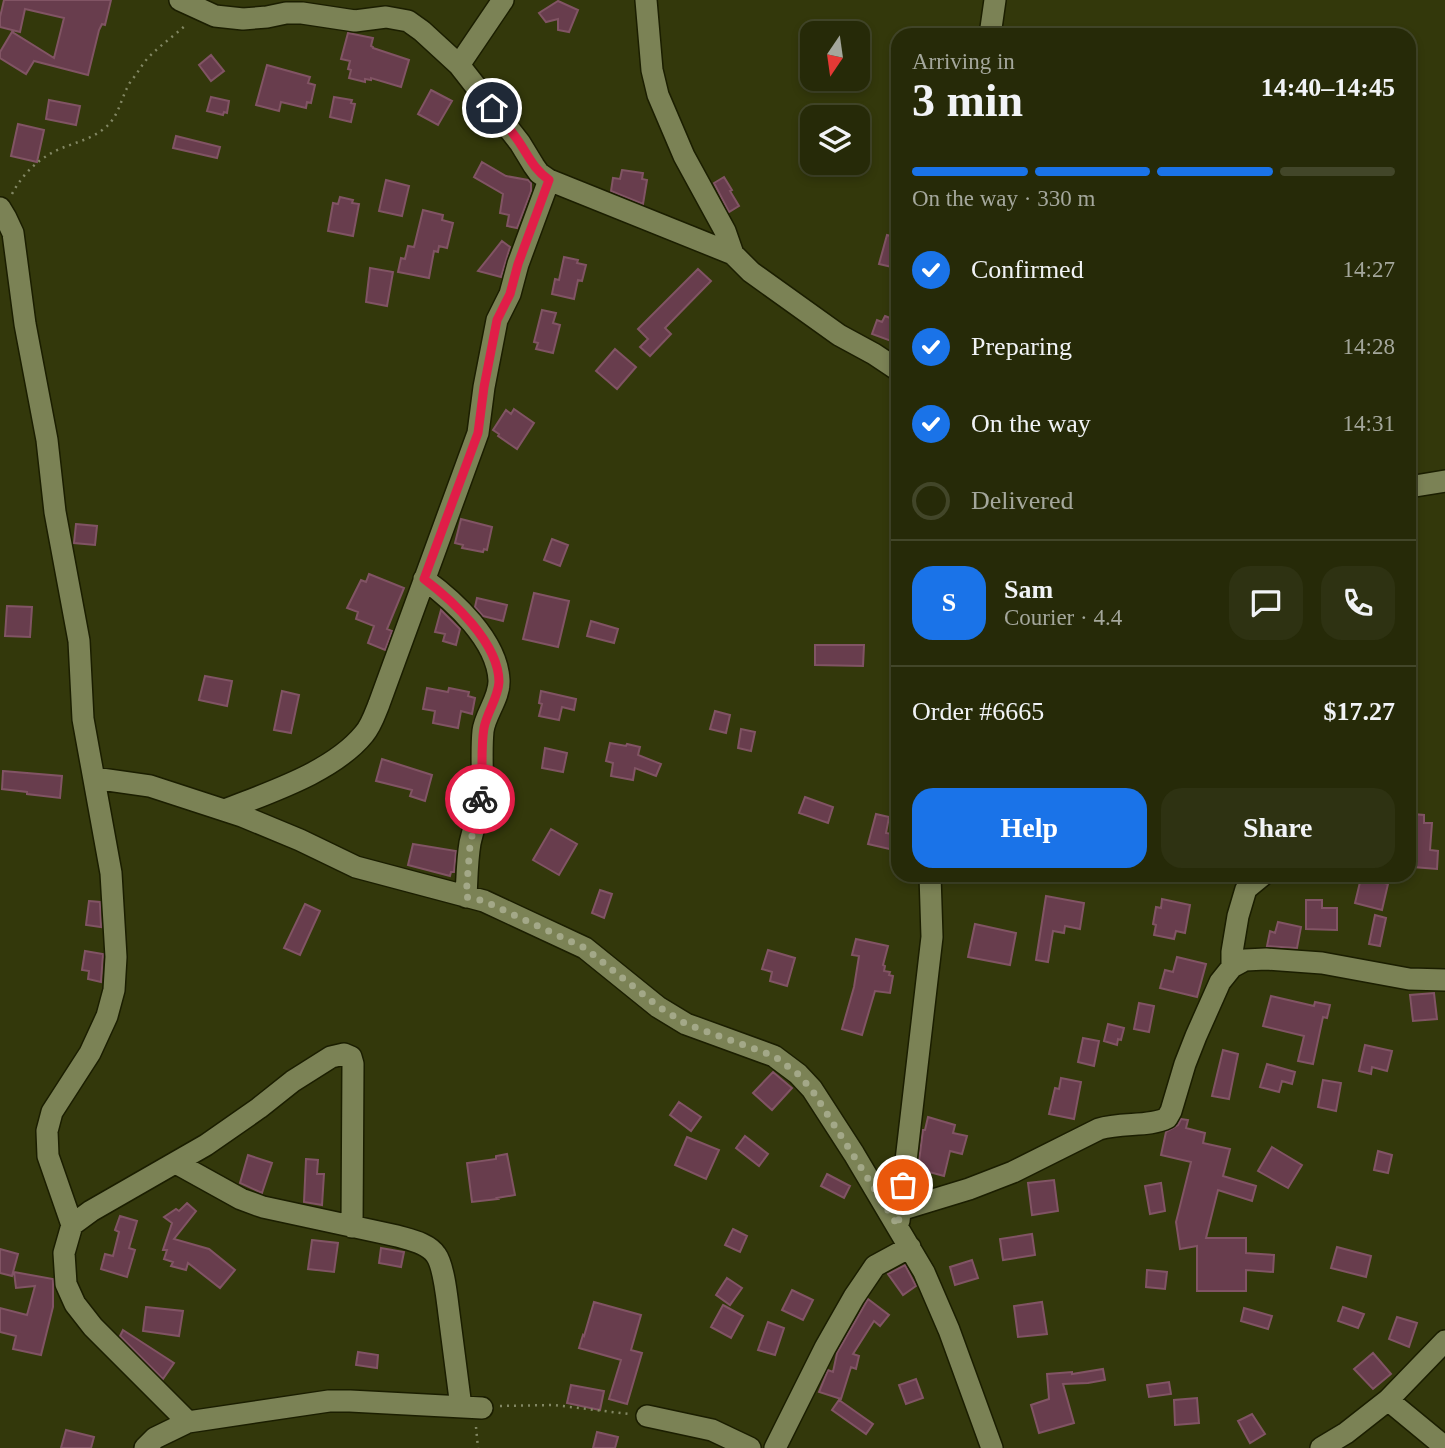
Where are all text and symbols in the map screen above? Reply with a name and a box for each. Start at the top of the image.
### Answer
north arrow [800,21,870,91]
map controls [800,21,870,175]
text: Arriving in [912,49,1015,74]
text: 14:40–14:45 [1261,73,1395,102]
text: 3 min [912,75,1023,126]
pin [462,78,522,138]
icon: home [473,89,511,127]
button: layers [800,105,870,175]
text: On the way · 330 m [912,186,1095,211]
icon: check [912,251,950,289]
text: Confirmed [971,255,1084,284]
text: 14:27 [1343,257,1395,282]
icon: check [912,328,950,366]
text: Preparing [971,332,1072,361]
text: 14:28 [1343,334,1395,359]
icon: check [912,405,950,443]
text: On the way [971,409,1091,438]
text: 14:31 [1343,411,1395,436]
text: Delivered [971,486,1074,515]
button: chat [1229,566,1303,640]
button: phone [1321,566,1395,640]
text: Sam [1004,575,1053,604]
text: S [942,588,956,617]
text: Courier · 4.4 [1004,605,1122,630]
text: Order #6665 [912,697,1044,726]
text: $17.27 [1324,697,1395,726]
courier [445,764,515,834]
icon: bike [461,780,499,818]
button: Help [912,788,1147,868]
button: Share [1161,788,1395,868]
pin [873,1155,933,1215]
icon: bag [884,1166,922,1204]

